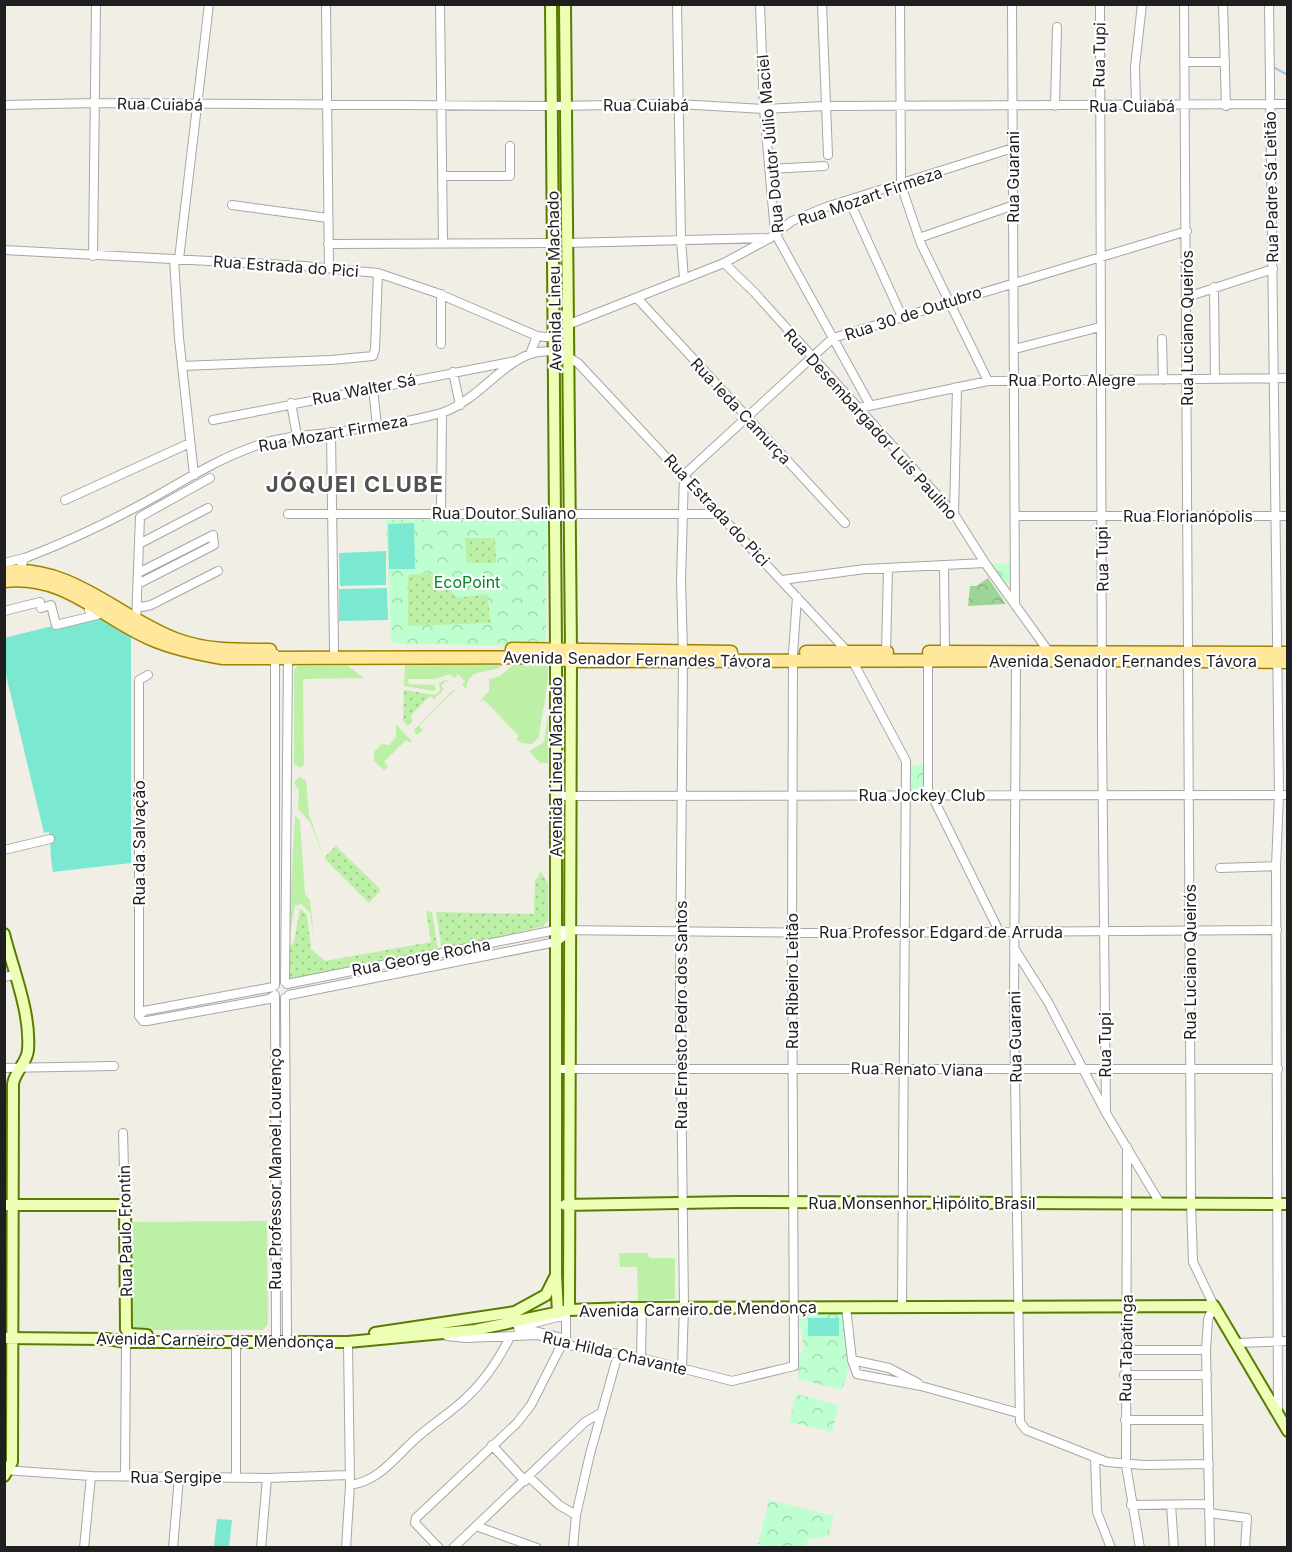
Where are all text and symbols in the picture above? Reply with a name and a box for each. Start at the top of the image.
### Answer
street label: Rua Tupi [1088,22,1110,88]
street label: Rua Doutor Júlio Maciel [752,54,788,234]
street label: Rua Cuiabá [117,93,203,115]
street label: Rua Cuiabá [603,95,689,115]
street label: Rua Cuiabá [1089,96,1175,116]
street label: Rua Padre Sá Leitão [1260,111,1282,263]
street label: Rua Guarani [1003,131,1023,223]
street label: Rua Mozart Firmeza [795,162,945,230]
street label: Avenida Lineu Machado [542,191,566,371]
street label: Rua Luciano Queirós [1177,250,1197,406]
street label: Rua Estrada do Pici [213,251,359,281]
street label: Rua 30 de Outubro [842,281,984,345]
street label: Rua Desembargador Luís Paulino [780,324,962,524]
street label: Rua Ieda Camurça [687,354,795,468]
street label: Rua Walter Sá [310,369,418,409]
street label: Rua Porto Alegre [1008,370,1136,390]
street label: Rua Mozart Firmeza [257,410,409,456]
street label: Rua Estrada do Pici [660,450,774,570]
district label: JÓQUEI CLUBE [266,471,444,497]
street label: Rua Doutor Suliano [432,503,576,523]
street label: Rua Florianópolis [1123,506,1253,526]
street label: Rua Tupi [1091,526,1113,592]
park label: EcoPoint [434,572,500,592]
street label: Avenida Senador Fernandes Távora [503,647,771,671]
street label: Avenida Senador Fernandes Távora [989,651,1257,671]
street label: Avenida Lineu Machado [546,677,566,857]
street label: Rua da Salvação [129,780,149,906]
street label: Rua Jockey Club [859,785,985,805]
street label: Rua Luciano Queirós [1180,884,1200,1040]
street label: Rua Ernesto Pedro dos Santos [671,901,691,1129]
street label: Rua Ribeiro Leitão [782,913,802,1049]
street label: Rua Professor Edgard de Arruda [819,922,1063,942]
street label: Rua George Rocha [350,934,492,980]
street label: Rua Guarani [1004,991,1026,1083]
street label: Rua Tupi [1095,1012,1115,1078]
street label: Rua Professor Manoel Lourenço [265,1048,285,1290]
street label: Rua Renato Viana [851,1058,983,1080]
street label: Rua Paulo Frontin [114,1165,136,1297]
street label: Rua Monsenhor Hipólito Brasil [808,1193,1036,1213]
street label: Rua Tabatinga [1115,1294,1137,1402]
street label: Avenida Carneiro de Mendonça [579,1297,817,1321]
street label: Rua Hilda Chavante [541,1327,689,1379]
street label: Avenida Carneiro de Mendonça [96,1328,334,1352]
street label: Rua Sergipe [130,1467,222,1487]

